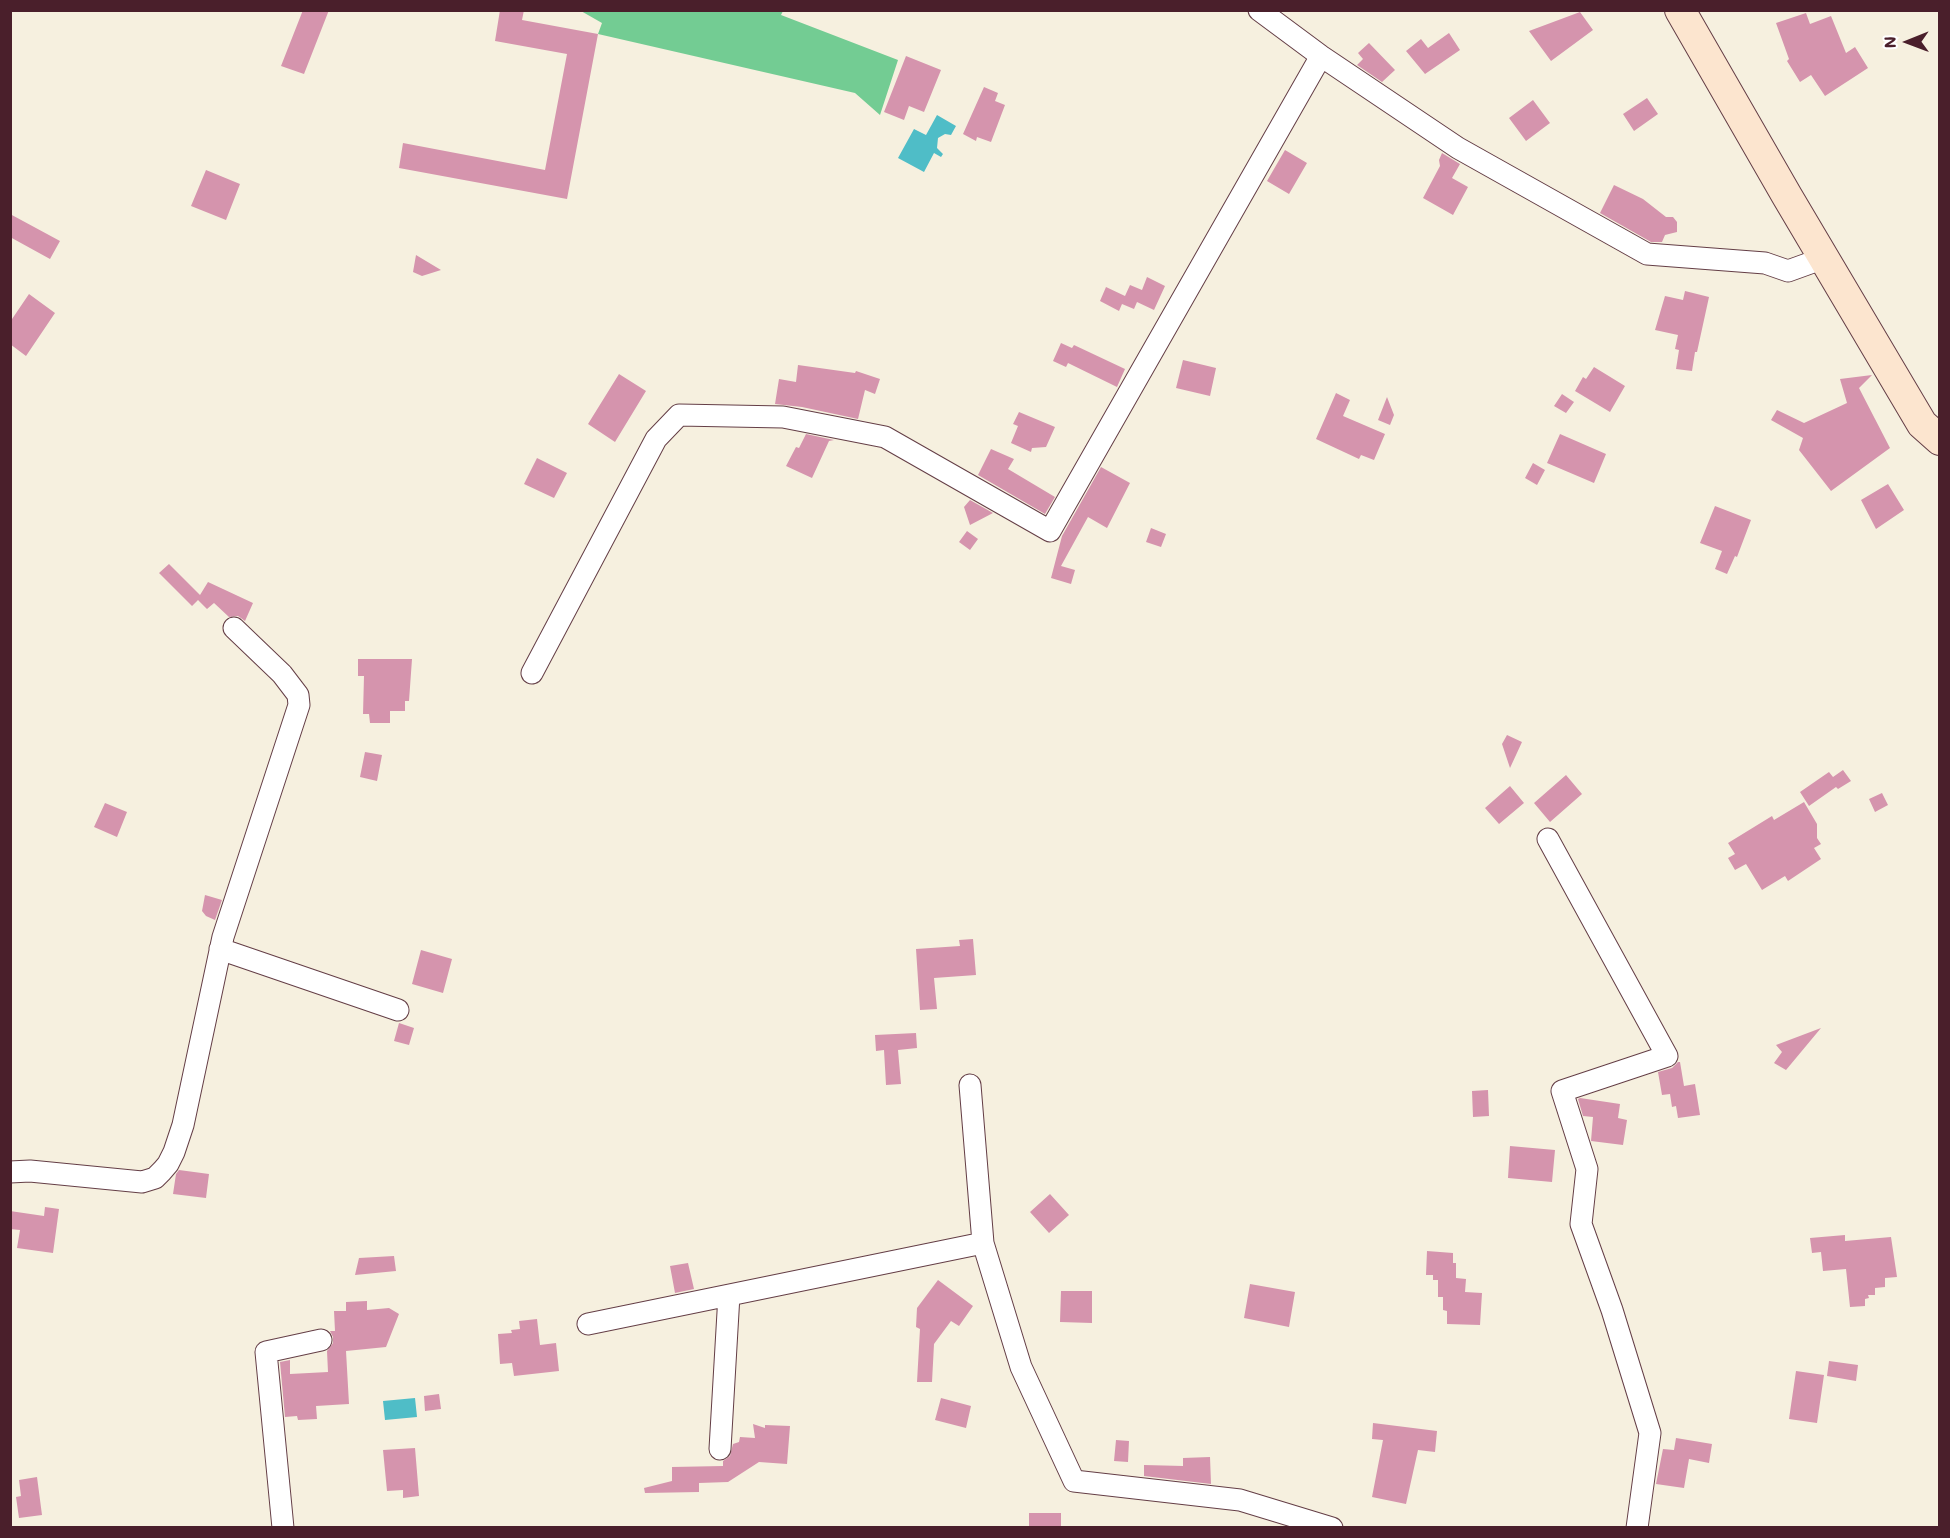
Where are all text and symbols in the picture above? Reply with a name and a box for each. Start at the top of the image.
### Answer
north arrow [1878,12,1938,72]
text: N [1879,36,1900,49]

